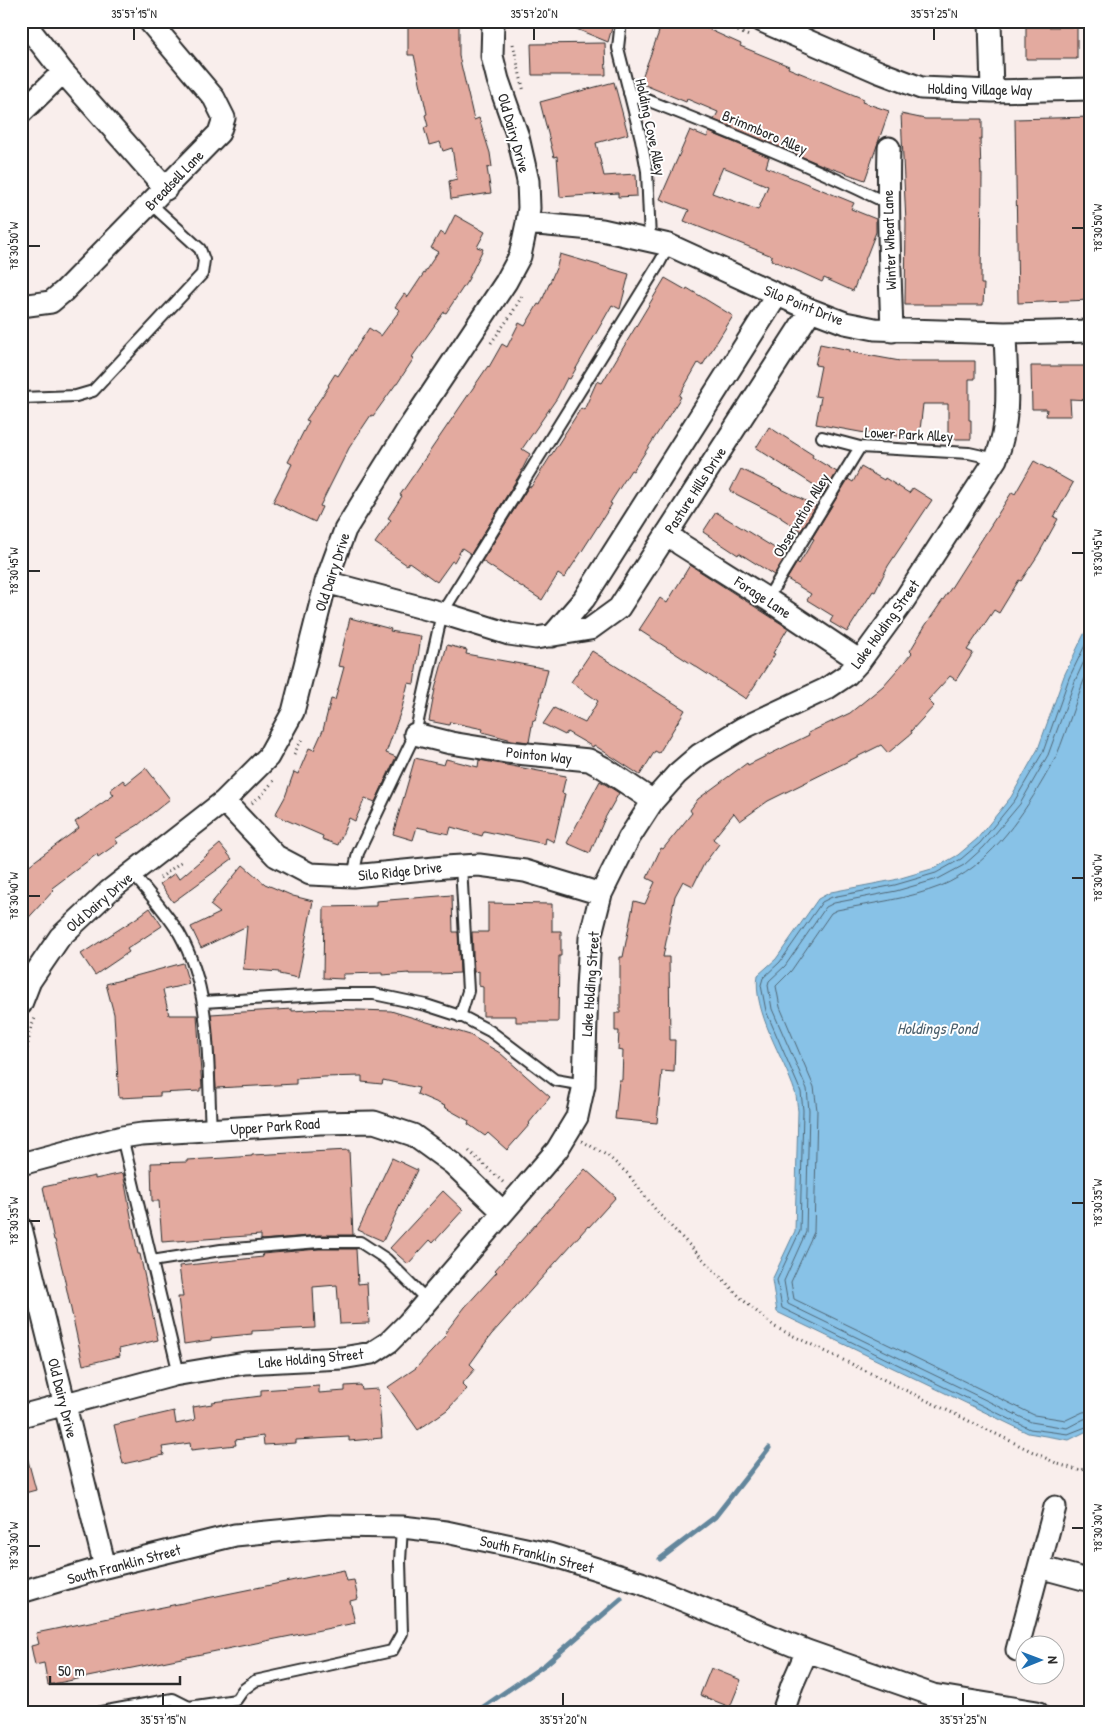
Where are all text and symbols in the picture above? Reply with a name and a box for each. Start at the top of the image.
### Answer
text: 35°57'15"N [111,5,157,22]
text: 35°57'20"N [510,5,558,22]
text: 35°57'25"N [911,5,957,22]
street label: Holding Cove Alley [630,76,672,178]
street label: Holding Village Way [927,78,1033,100]
street label: Old Dairy Drive [493,91,535,175]
street label: Brimmboro Alley [719,105,811,159]
street label: Breadsell Lane [140,145,208,215]
street label: Winter Wheat Lane [877,190,901,290]
text: 78°30'50"W [1089,203,1106,252]
text: 78°30'50"W [5,221,22,270]
street label: Silo Point Drive [761,280,847,330]
street label: Lower Park Alley [864,421,954,447]
street label: Pasture Hills Drive [659,443,731,537]
street label: Observation Alley [768,469,834,561]
text: 78°30'45"W [1089,529,1106,577]
street label: Old Dairy Drive [309,530,355,614]
text: 78°30'45"W [5,547,22,595]
street label: Forage Lane [730,570,795,623]
street label: Lake Holding Street [846,575,925,673]
street label: Pointon Way [505,741,573,769]
text: 78°30'40"W [1089,854,1106,902]
street label: Silo Ridge Drive [357,856,443,886]
street label: Old Dairy Drive [61,867,137,937]
text: 78°30'40"W [5,872,22,920]
street label: Lake Holding Street [576,930,604,1037]
water label: Holdings Pond [897,1017,980,1039]
street label: Upper Park Road [230,1112,320,1140]
text: 78°30'35"W [1089,1178,1106,1227]
text: 78°30'35"W [5,1196,22,1245]
street label: Lake Holding Street [258,1343,365,1373]
street label: Old Dairy Drive [43,1356,83,1440]
text: 78°30'30"W [1089,1503,1106,1552]
text: 78°30'30"W [5,1521,22,1570]
street label: South Franklin Street [478,1530,597,1578]
street label: South Franklin Street [65,1539,184,1589]
north arrow [1014,1636,1064,1686]
scale bar [50,1653,180,1685]
text: N [1044,1656,1063,1664]
text: 50 m [58,1660,85,1681]
text: 35°57'15"N [140,1711,186,1728]
text: 35°57'20"N [539,1711,587,1728]
text: 35°57'25"N [940,1711,986,1728]

